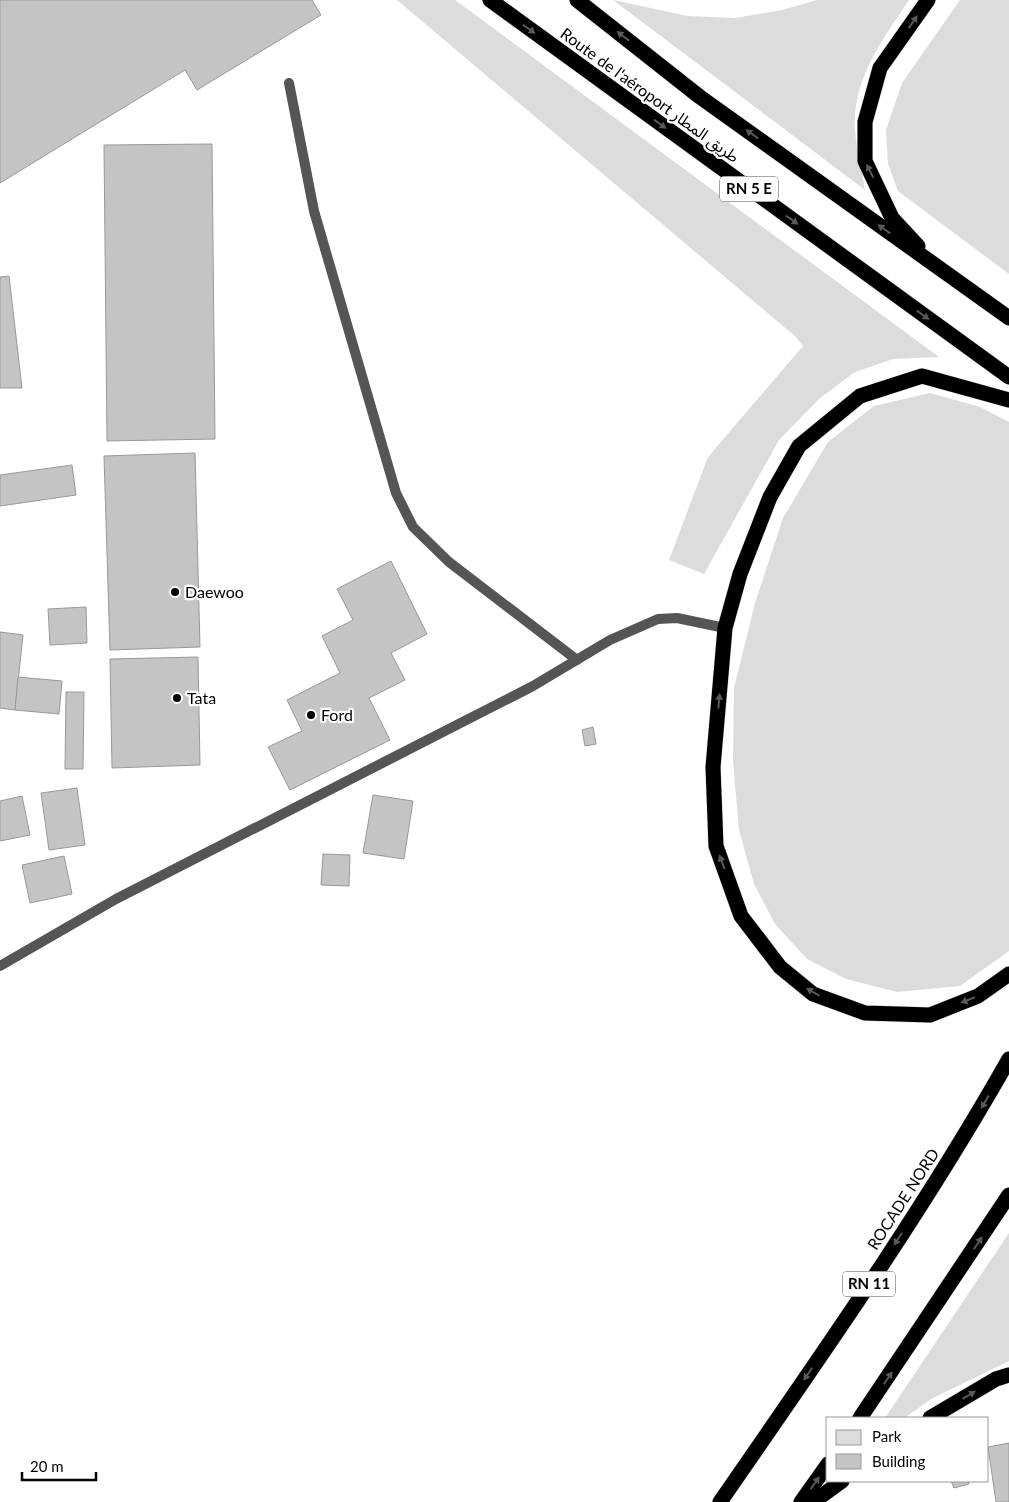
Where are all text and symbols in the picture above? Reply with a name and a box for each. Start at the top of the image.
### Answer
one-way arrow [908,15,918,29]
street label: Route de l'aéroport طريق المطار [556,23,744,168]
one-way arrow [522,24,536,34]
one-way arrow [616,30,629,41]
one-way arrow [653,119,666,130]
one-way arrow [745,129,759,139]
one-way arrow [866,164,874,178]
road number: RN 5 E [720,176,778,202]
one-way arrow [785,215,798,225]
one-way arrow [877,224,891,234]
one-way arrow [917,310,930,320]
place label: Daewoo [185,582,244,601]
marker: Daewoo [169,586,181,598]
place label: Tata [187,688,216,707]
marker: Tata [171,692,183,704]
one-way arrow [715,693,723,709]
place label: Ford [321,705,353,724]
marker: Ford [305,709,317,721]
one-way arrow [718,855,725,870]
one-way arrow [805,988,820,996]
one-way arrow [960,996,975,1004]
one-way arrow [981,1094,989,1109]
street label: ROCADE NORD [863,1145,942,1253]
one-way arrow [894,1233,903,1246]
one-way arrow [973,1236,983,1250]
road number: RN 11 [843,1272,895,1296]
one-way arrow [803,1368,813,1381]
one-way arrow [883,1371,893,1385]
one-way arrow [962,1391,975,1400]
legend [826,1417,989,1482]
text: Park [872,1427,902,1445]
scale bar [22,1450,96,1482]
text: Building [872,1452,925,1470]
text: 20 m [30,1457,64,1475]
one-way arrow [810,1476,820,1490]

